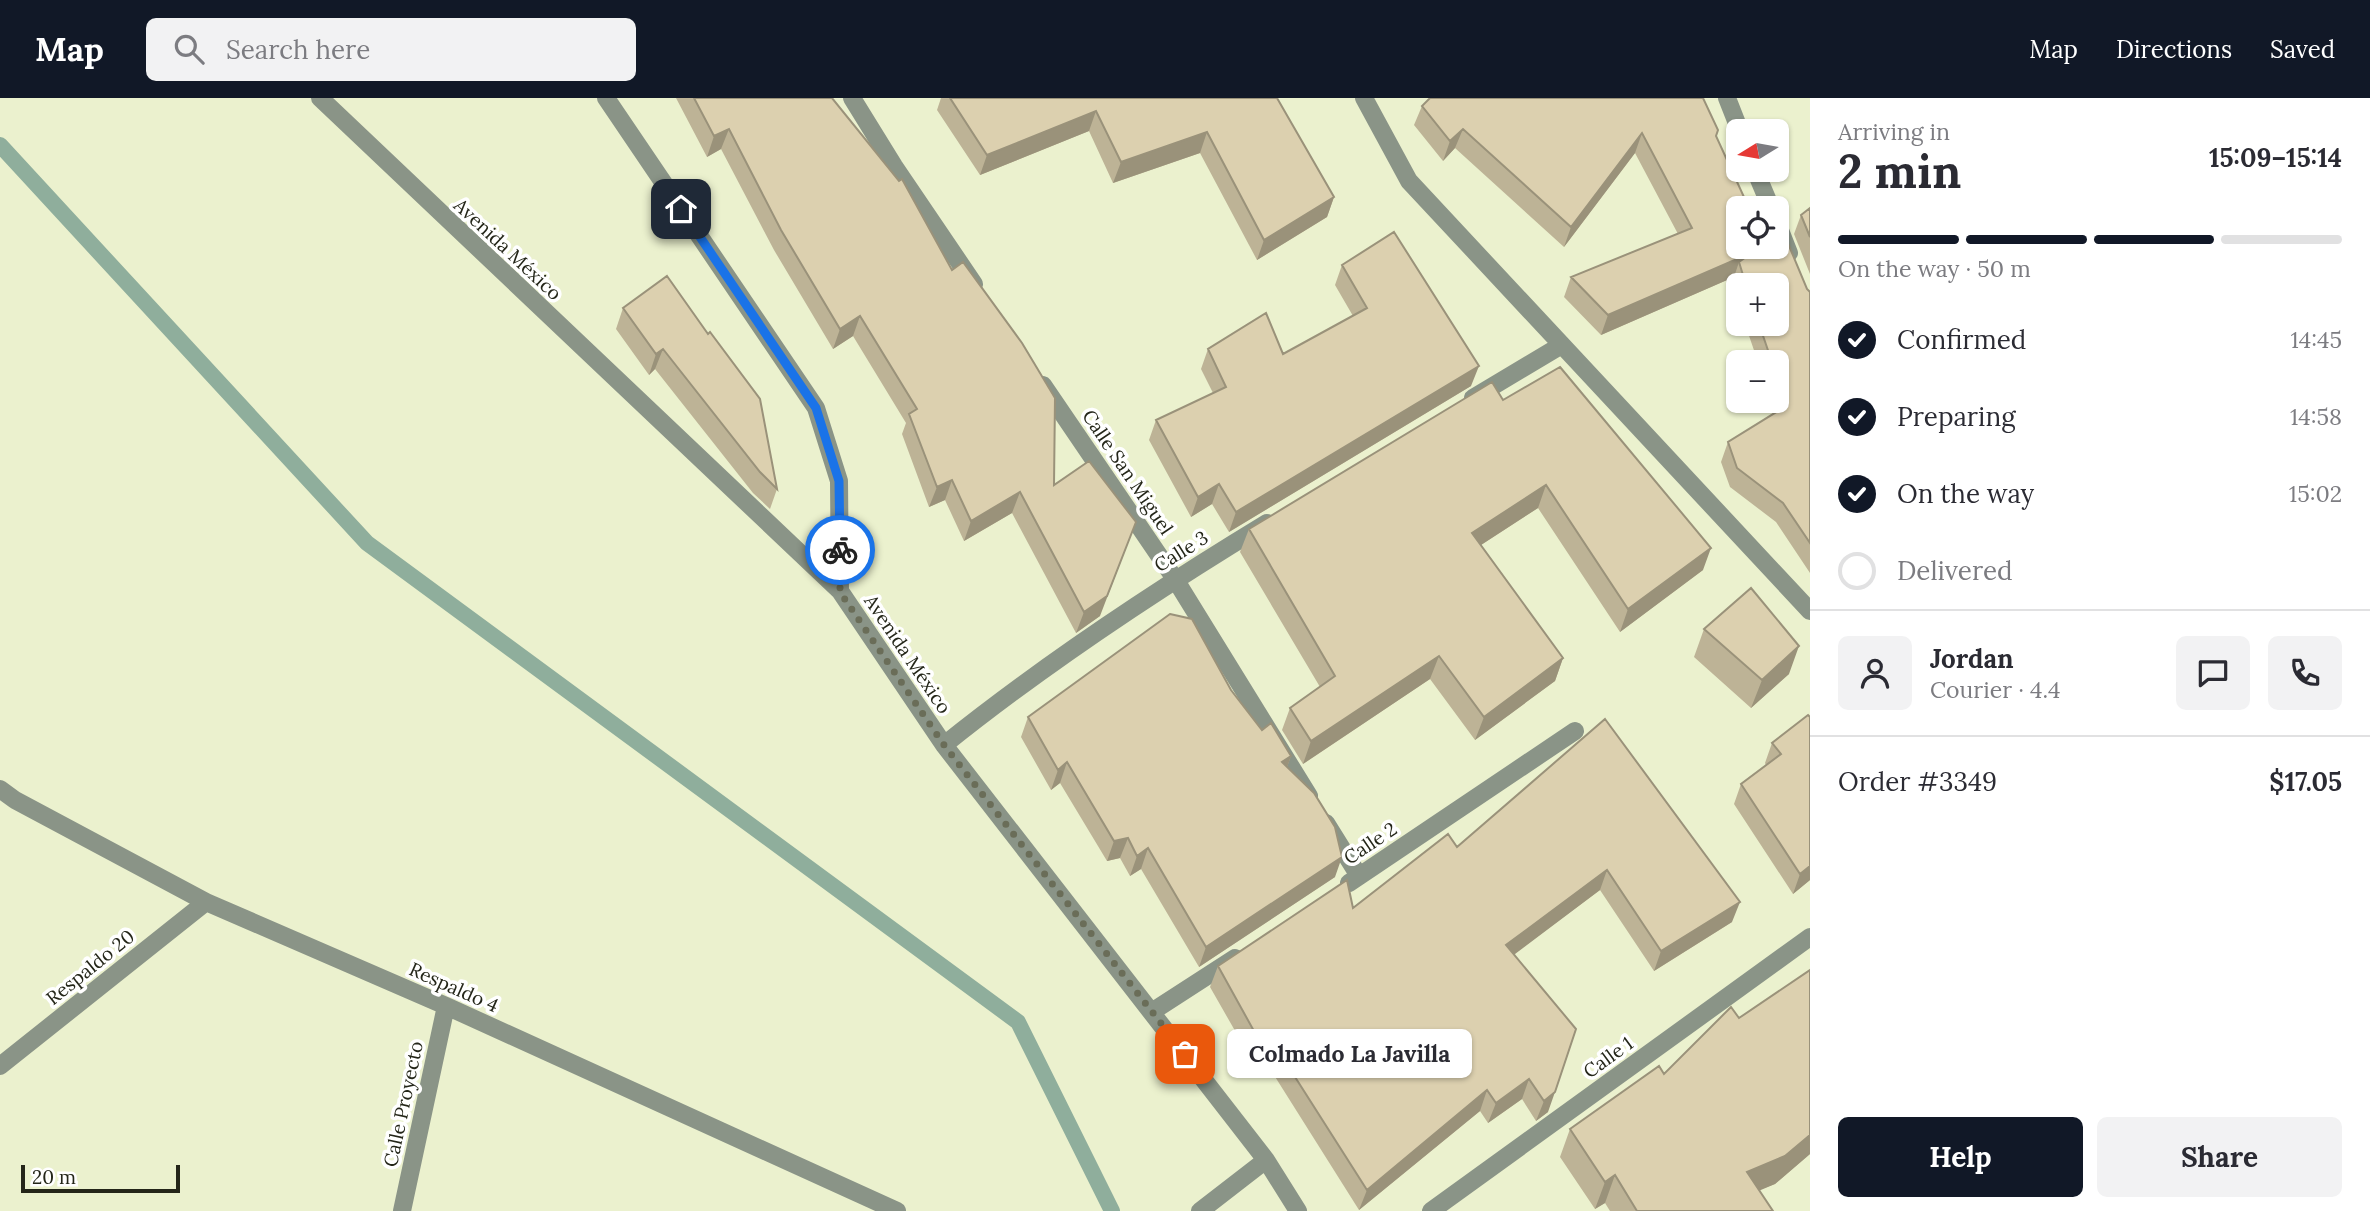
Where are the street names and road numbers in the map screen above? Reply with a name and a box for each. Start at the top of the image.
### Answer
street label: Avenida México [448,192,567,305]
street label: Calle San Miguel [1077,405,1179,539]
street label: Calle 3 [1149,525,1213,577]
street label: Avenida México [859,589,957,718]
street label: Calle 2 [1339,817,1401,869]
street label: Respaldo 20 [41,924,139,1010]
street label: Respaldo 4 [406,957,502,1017]
street label: Calle 1 [1578,1031,1638,1083]
street label: Calle Proyecto [378,1039,428,1169]

